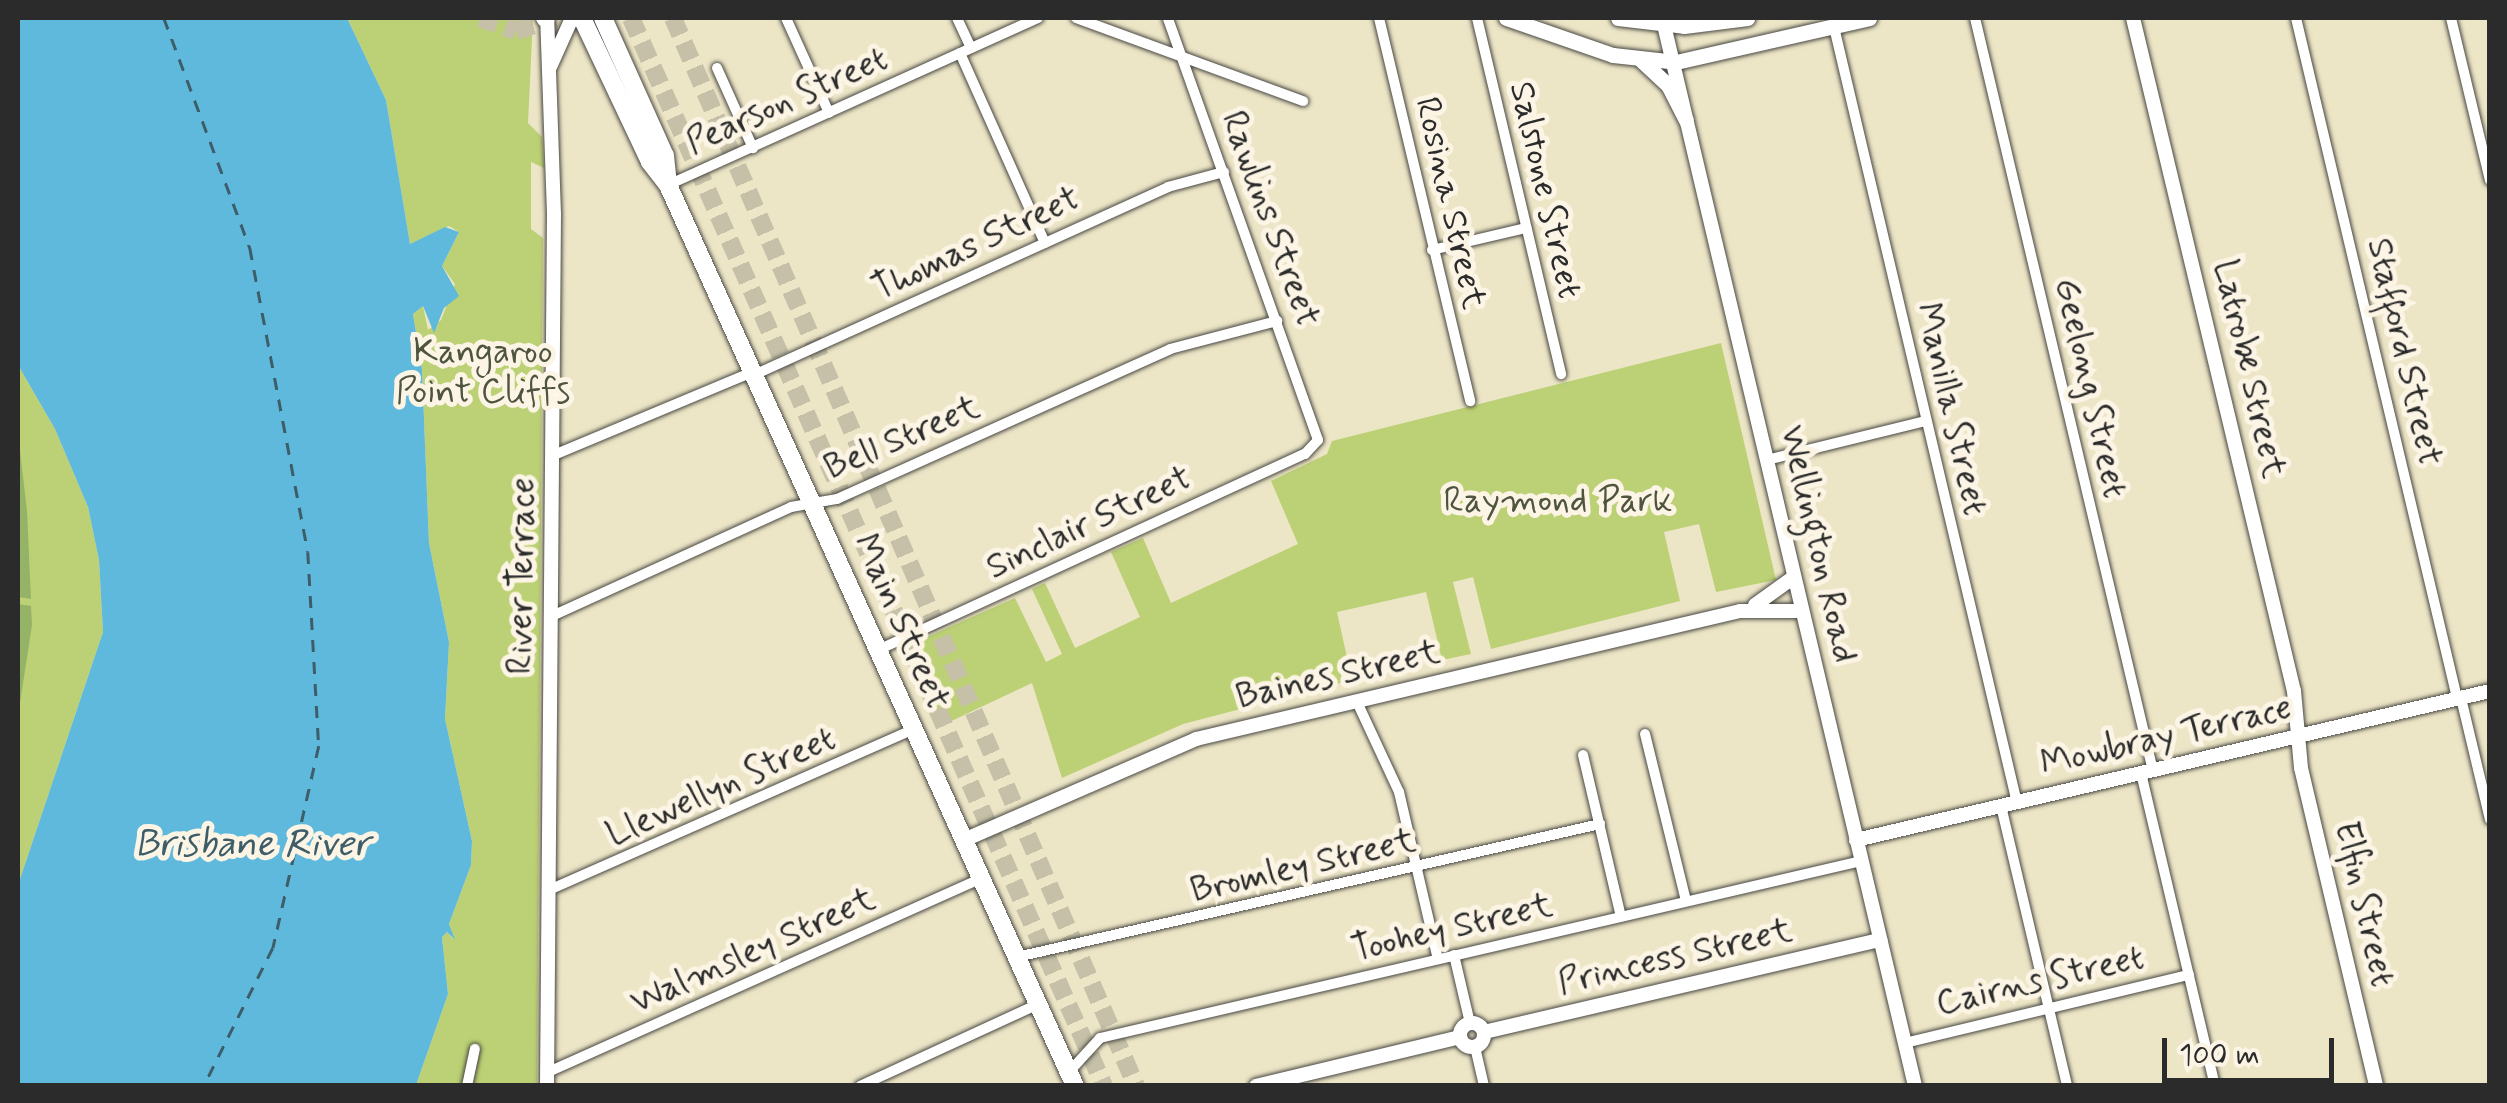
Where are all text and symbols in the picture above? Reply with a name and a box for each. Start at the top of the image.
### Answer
street label: Pearson Street [677,37,897,165]
street label: Salstone Street [1499,75,1591,305]
street label: Rosina Street [1405,93,1495,313]
street label: Rawlins Street [1212,106,1328,332]
street label: Thomas Street [866,178,1086,310]
street label: Stafford Street [2358,235,2450,469]
street label: Latrobe Street [2203,256,2295,482]
street label: Geelong Street [2044,271,2136,505]
street label: Manilla Street [1905,296,1997,522]
park label: Kangaroo Point Cliffs [396,331,570,413]
street label: Bell Street [818,387,986,489]
street label: Wellington Road [1771,423,1865,665]
street label: Sinclair Street [981,458,1197,588]
street label: River Terrace [499,478,545,674]
park label: Raymond Park [1447,480,1669,522]
street label: Main Street [844,528,958,716]
street label: Baines Street [1232,631,1444,719]
street label: Mowbray Terrace [2037,687,2295,785]
street label: Llewellyn Street [598,717,844,857]
street label: Elfin Street [2324,815,2404,993]
street label: Bromley Street [1186,820,1420,912]
water label: Brisbane River [135,822,369,868]
street label: Walmsley Street [624,878,882,1024]
street label: Toohey Street [1347,884,1557,972]
street label: Princess Street [1554,910,1796,1004]
street label: Cairns Street [1929,936,2151,1026]
scale bar [2167,1018,2340,1080]
text: 100 m [2179,1036,2260,1075]

